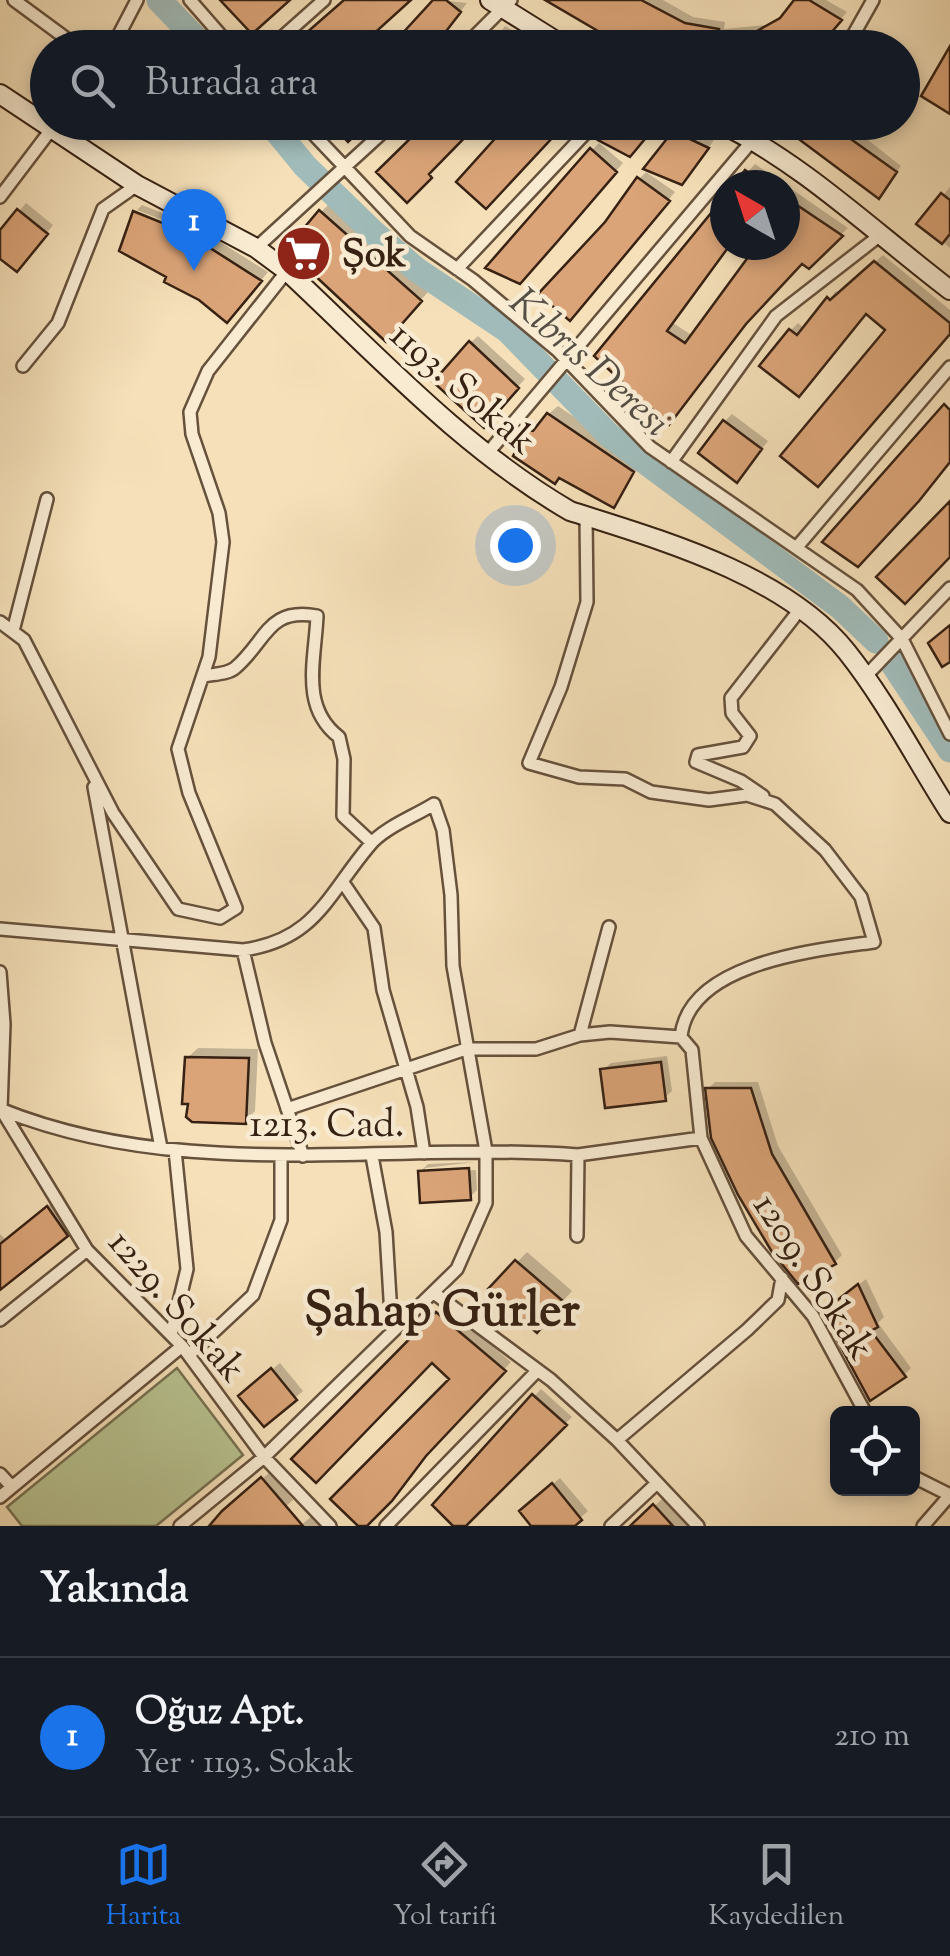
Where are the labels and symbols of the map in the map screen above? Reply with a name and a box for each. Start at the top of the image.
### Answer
north arrow [710,170,800,260]
pin: 1 [162,188,226,271]
supermarket icon: Şok [273,223,333,283]
place label: Şok [342,230,406,284]
water label: Kıbrıs Deresi [495,276,681,452]
street label: 1193. Sokak [376,311,547,469]
your location [490,520,541,571]
street label: 1213. Cad. [250,1100,404,1154]
street label: 1209. Sokak [737,1184,886,1372]
street label: 1229. Sokak [93,1219,257,1396]
district label: Şahap Gürler [304,1279,581,1348]

